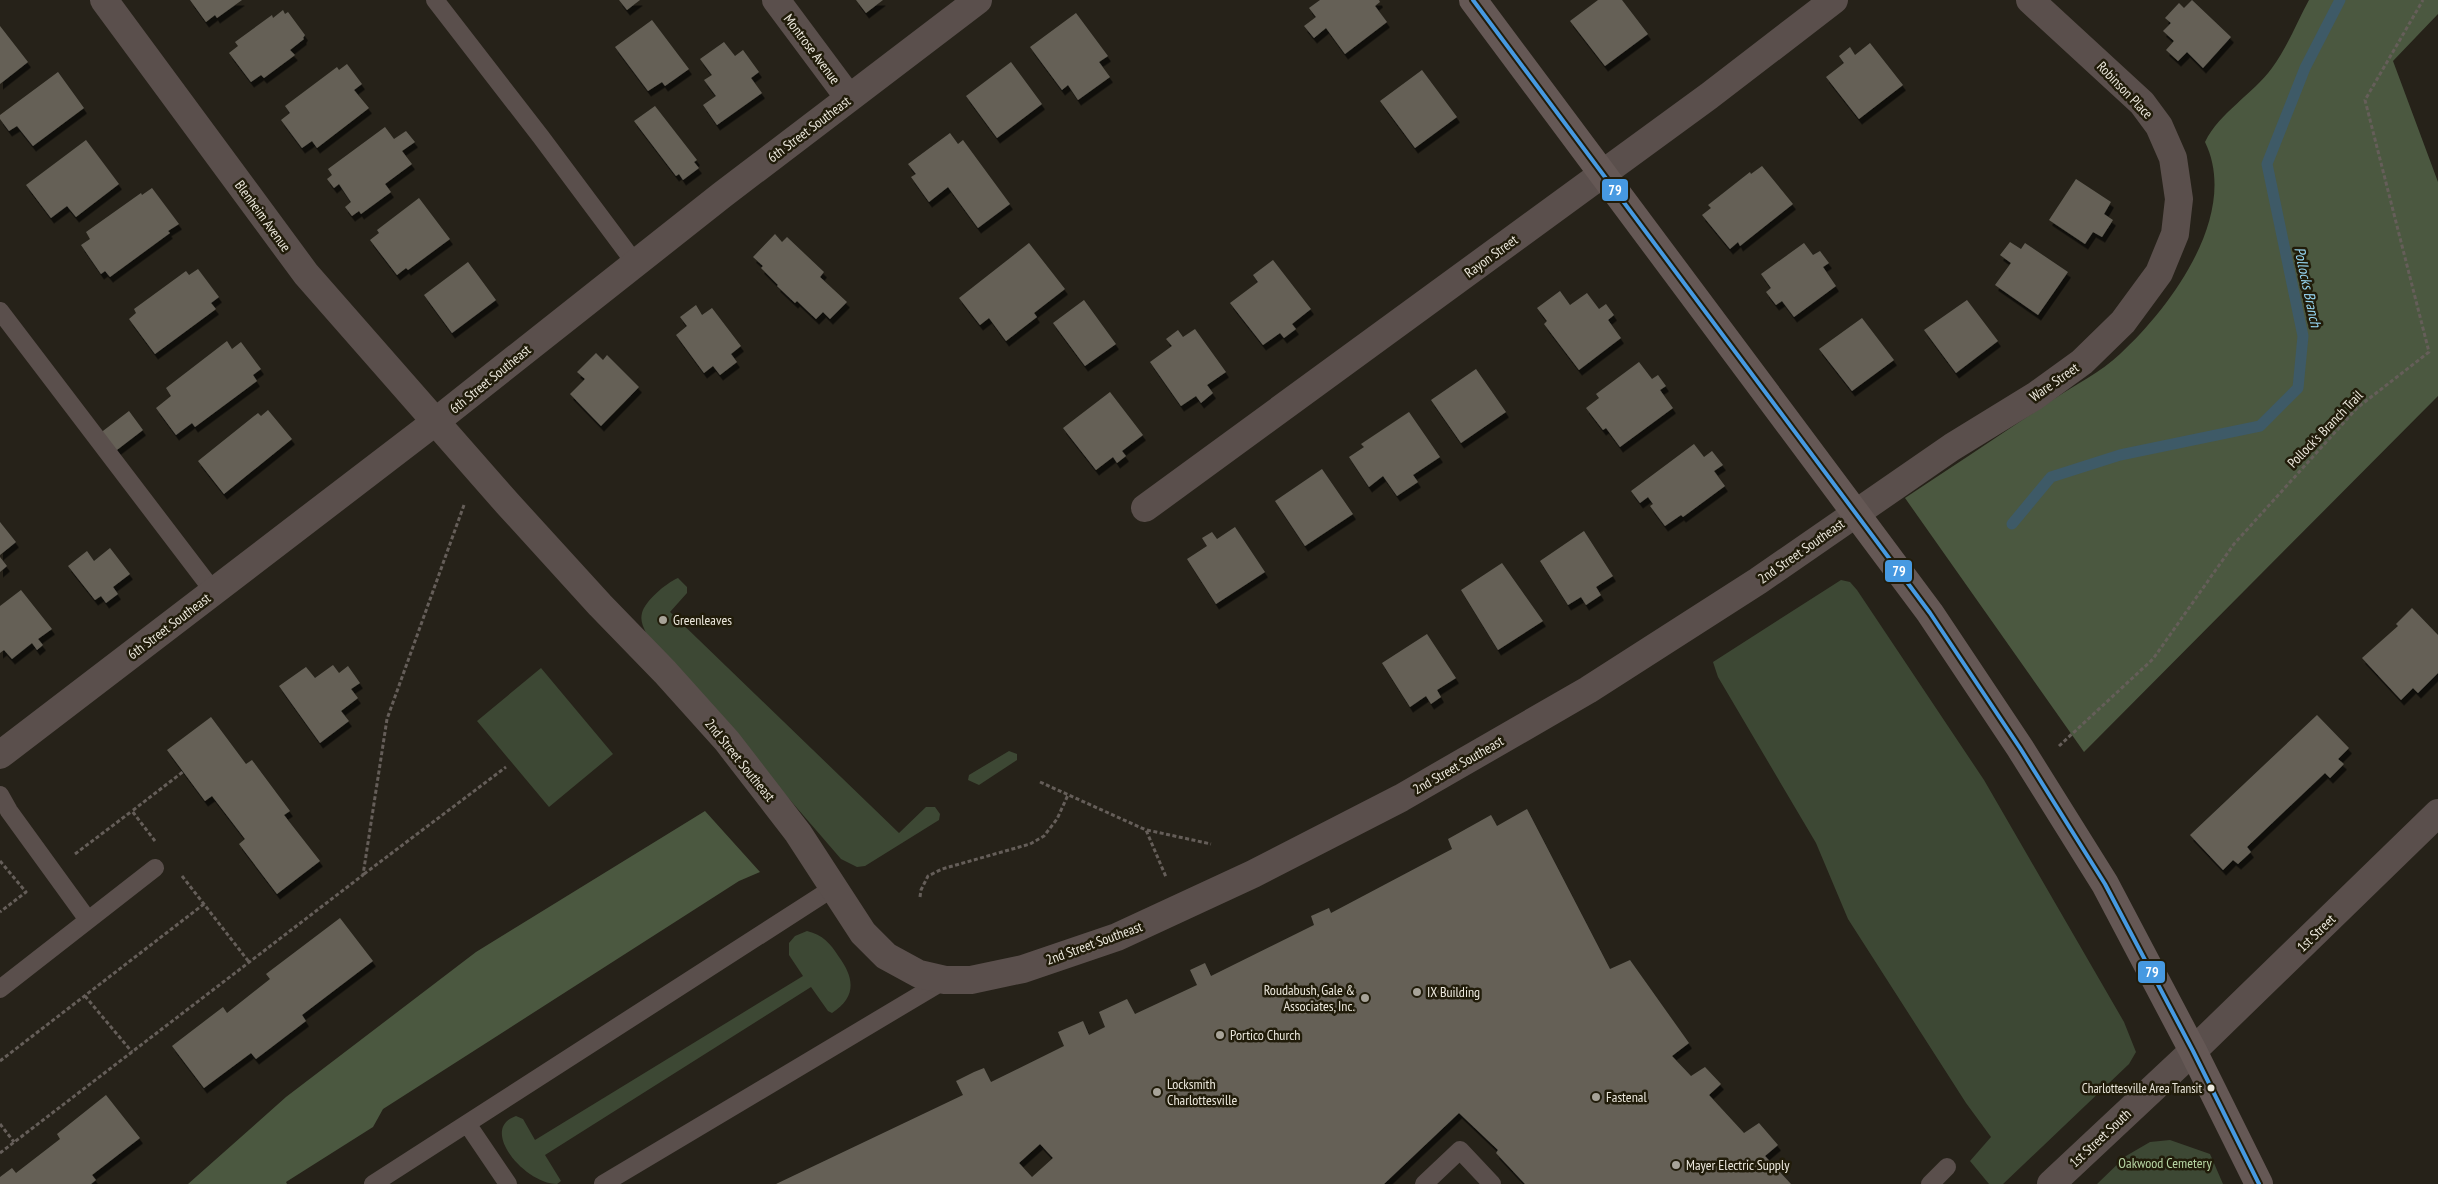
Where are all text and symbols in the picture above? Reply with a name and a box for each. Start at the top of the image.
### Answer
street label: Montrose Avenue [780,10,844,88]
street label: Robinson Place [2093,57,2157,123]
street label: 6th Street Southeast [764,92,854,166]
street label: Blenheim Avenue [231,177,295,255]
line badge: 79 [1601,178,1629,202]
text: 79 [1608,181,1622,199]
street label: Rayon Street [1461,230,1521,281]
water label: Pollocks Branch [2290,245,2326,330]
street label: 6th Street Southeast [446,341,534,417]
street label: Ware Street [2026,358,2082,405]
street label: Pollock's Branch Trail [2283,386,2367,472]
street label: 2nd Street Southeast [1754,514,1848,587]
line badge: 79 [1884,559,1913,583]
text: 79 [1892,562,1906,580]
street label: 6th Street Southeast [124,589,214,663]
place label: Greenleaves [673,611,732,629]
marker: Greenleaves [657,614,669,626]
street label: 2nd Street Southeast [701,715,779,805]
street label: 2nd Street Southeast [1410,732,1507,798]
street label: 1st Street [2293,910,2339,956]
street label: 2nd Street Southeast [1043,917,1145,969]
line badge: 79 [2137,960,2166,984]
text: 79 [2145,963,2159,981]
place label: Roudabush, Gale & Associates, Inc. [1264,981,1355,1015]
place label: IX Building [1427,983,1480,1001]
marker: IX Building [1411,986,1423,998]
marker: Roudabush, Gale & Associates, Inc. [1359,992,1371,1004]
place label: Portico Church [1230,1026,1300,1044]
marker: Portico Church [1214,1029,1226,1041]
place label: Locksmith Charlottesville [1167,1075,1237,1109]
place label: Charlottesville Area Transit [2082,1080,2202,1097]
marker: Charlottesville Area Transit [2206,1083,2216,1093]
marker: Locksmith Charlottesville [1151,1086,1163,1098]
place label: Fastenal [1606,1088,1647,1106]
marker: Fastenal [1590,1091,1602,1103]
street label: 1st Street South [2065,1105,2135,1171]
park label: Oakwood Cemetery [2118,1154,2212,1172]
place label: Mayer Electric Supply [1686,1156,1790,1174]
marker: Mayer Electric Supply [1670,1159,1682,1171]

